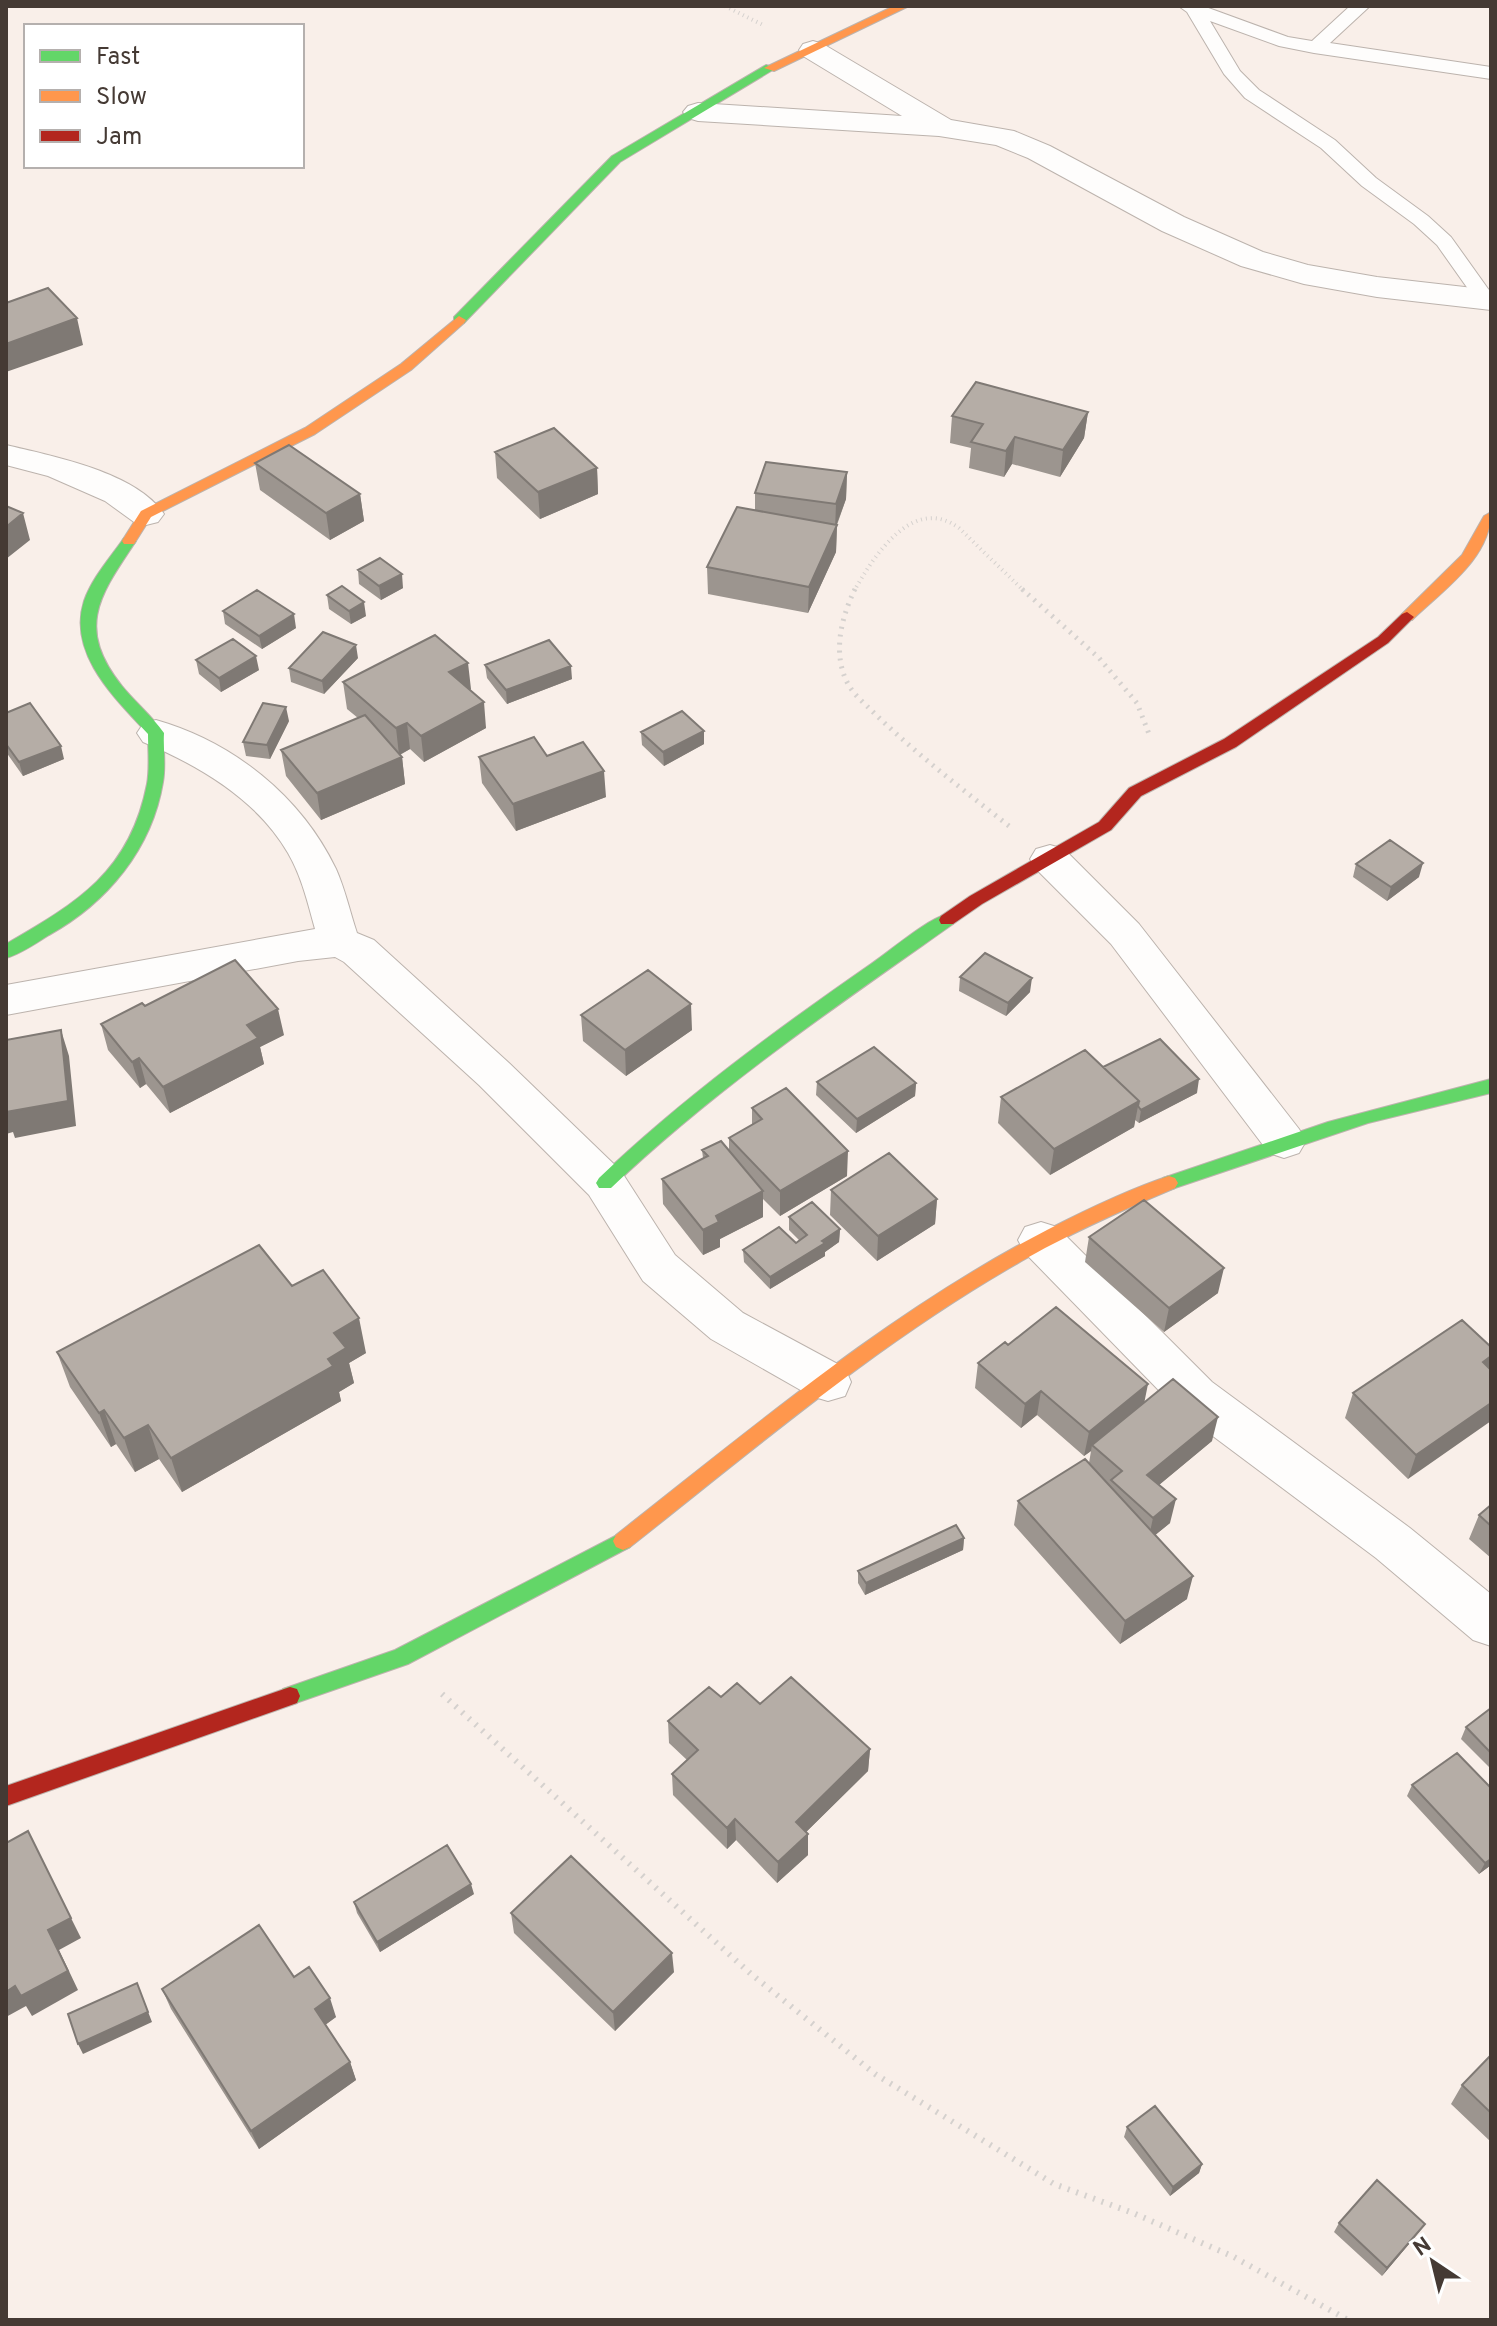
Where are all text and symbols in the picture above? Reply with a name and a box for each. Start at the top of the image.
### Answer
legend [24,24,304,168]
text: Fast [96,43,140,73]
text: Slow [96,83,147,113]
text: Jam [96,123,142,153]
north arrow [1393,2222,1473,2302]
text: N [1409,2232,1437,2263]

